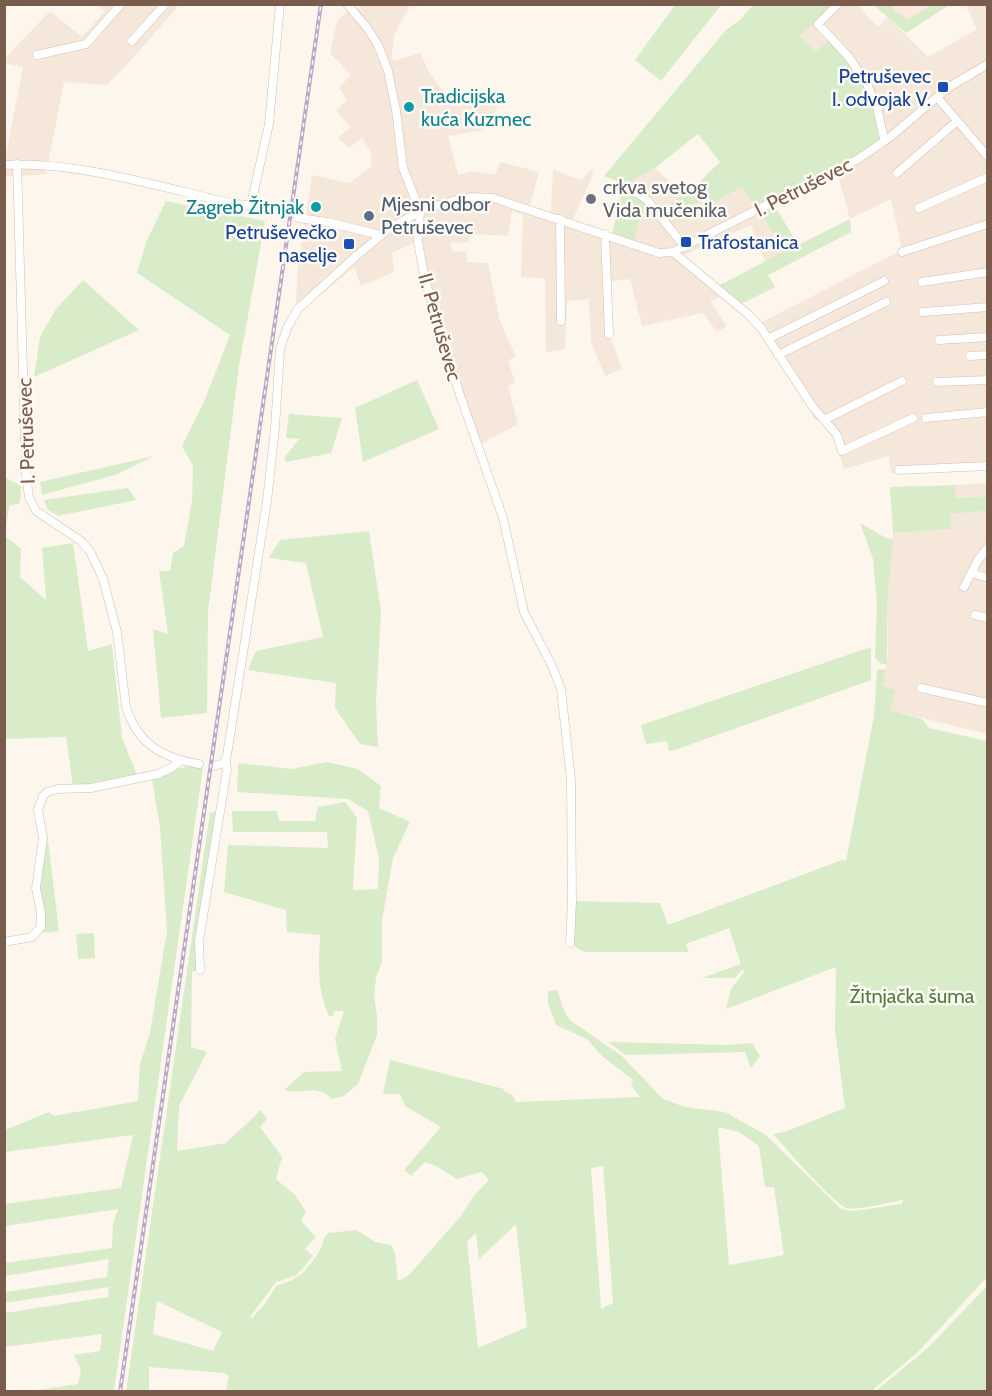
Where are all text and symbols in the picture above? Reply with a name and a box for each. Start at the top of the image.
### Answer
place label: Petruševec I. odvojak V. [832,64,931,111]
marker: Petruševec I. odvojak V. [936,80,950,94]
place label: Tradicijska kuća Kuzmec [421,84,531,131]
marker: Tradicijska kuća Kuzmec [402,100,416,114]
street label: I. Petruševec [750,152,856,222]
place label: crkva svetog Vida mučenika [603,175,727,222]
place label: Mjesni odbor Petruševec [381,192,491,239]
marker: crkva svetog Vida mučenika [584,192,598,206]
place label: Zagreb Žitnjak [186,195,304,219]
marker: Zagreb Žitnjak [309,200,323,214]
marker: Mjesni odbor Petruševec [362,209,376,223]
place label: Petruševečko naselje [225,220,337,267]
place label: Trafostanica [698,230,799,254]
marker: Trafostanica [679,235,693,249]
marker: Petruševečko naselje [342,237,356,251]
street label: II. Petruševec [413,270,467,384]
street label: I. Petruševec [12,378,40,484]
park label: Žitnjačka šuma [850,984,975,1008]

